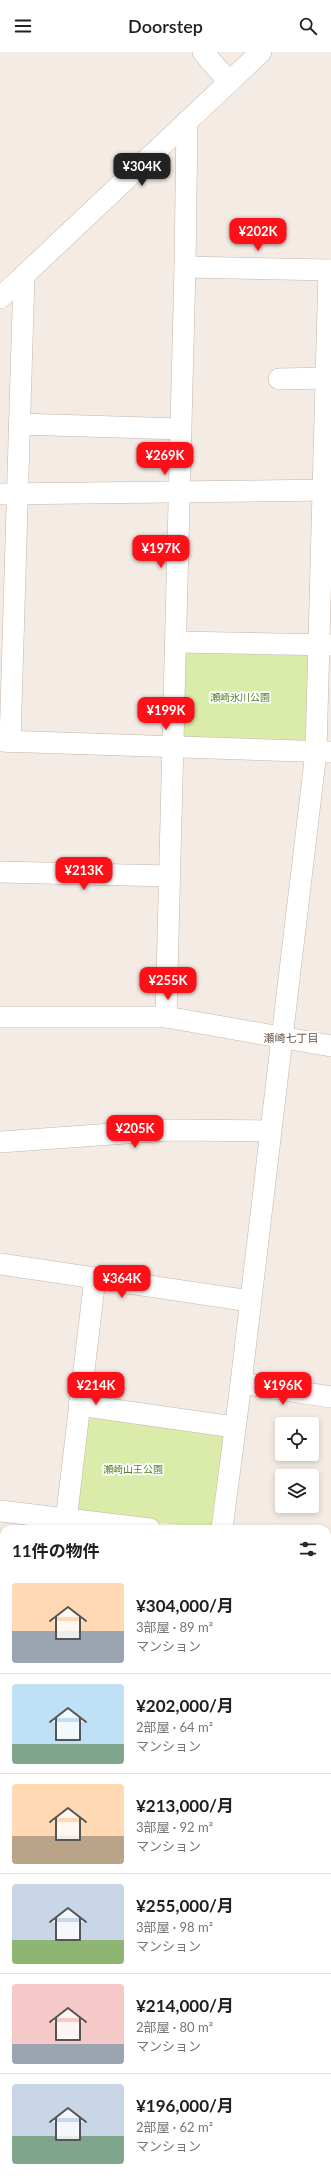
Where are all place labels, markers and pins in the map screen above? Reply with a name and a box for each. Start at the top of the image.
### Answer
pin: ¥304K [114,153,170,187]
pin: ¥202K [230,218,286,252]
pin: ¥269K [137,442,193,476]
pin: ¥197K [133,535,189,569]
pin: ¥199K [138,697,194,731]
pin: ¥213K [56,857,112,891]
pin: ¥255K [140,967,196,1001]
pin: ¥205K [107,1115,163,1149]
pin: ¥364K [94,1265,150,1299]
pin: ¥214K [68,1372,124,1406]
pin: ¥196K [255,1372,311,1406]

